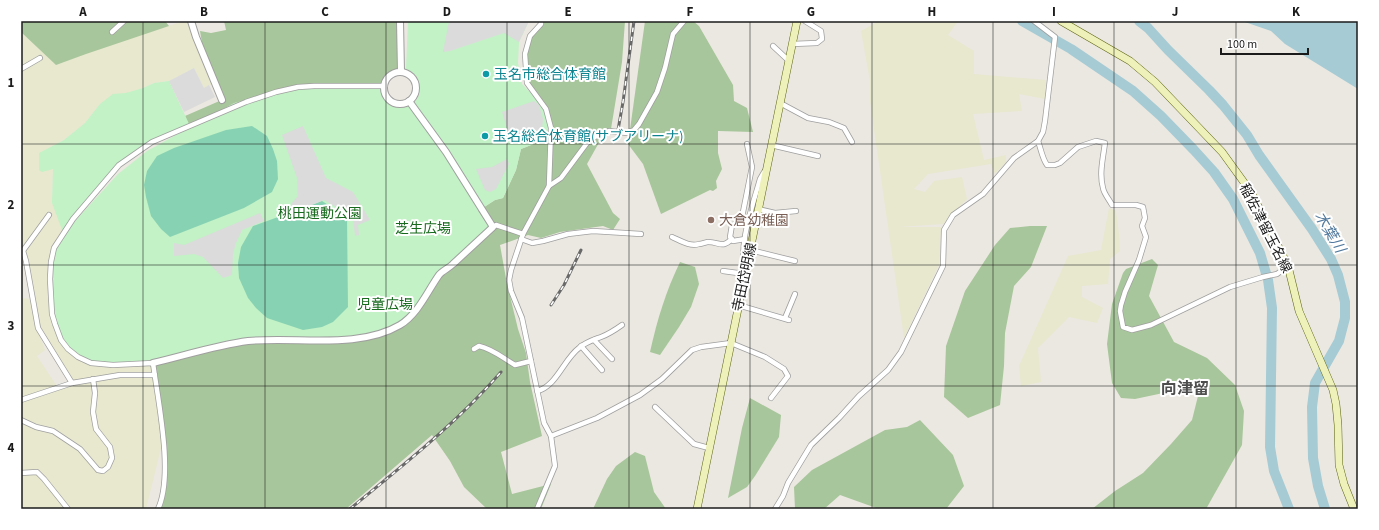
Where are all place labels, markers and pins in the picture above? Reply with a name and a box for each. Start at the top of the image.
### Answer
place label: 玉名市総合体育館 [494,65,606,85]
marker: 玉名市総合体育館 [481,69,491,79]
place label: 玉名総合体育館(サブアリーナ) [493,127,683,147]
marker: 玉名総合体育館(サブアリーナ) [480,131,490,141]
place label: 大倉幼稚園 [719,211,789,231]
marker: 大倉幼稚園 [706,215,716,225]

